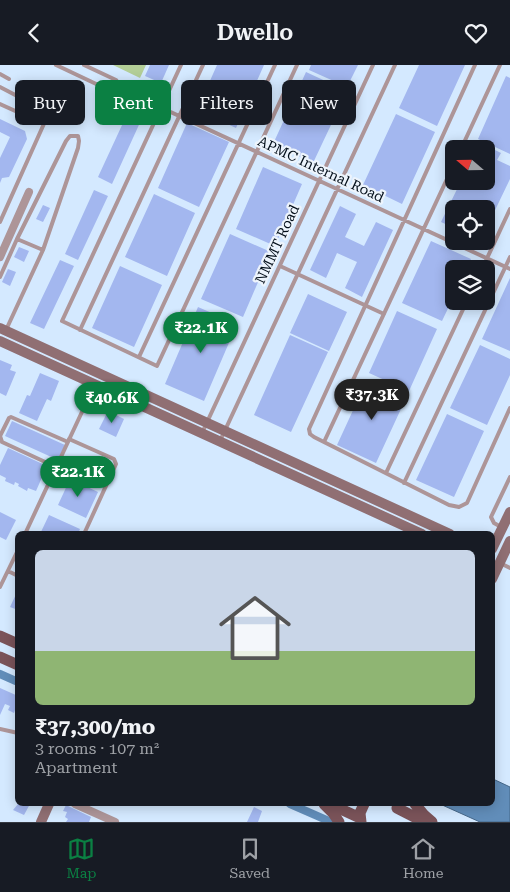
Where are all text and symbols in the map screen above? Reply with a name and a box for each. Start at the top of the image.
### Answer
icon: back [20,19,48,47]
icon: heart [462,19,490,47]
text: Dwello [217,20,293,45]
chip: Buy [15,80,85,125]
chip: Rent [95,80,171,125]
chip: Filters [181,80,272,125]
chip: New [282,80,356,125]
street label: APMC Internal Road [255,133,387,205]
north arrow [445,140,495,190]
map controls [445,140,495,310]
button: locate [445,200,495,250]
street label: NMMT Road [252,202,302,286]
button: layers [445,260,495,310]
pin: ₹22.1K [160,311,242,354]
text: ₹22.1K [174,318,228,337]
pin: ₹37.3K [331,379,413,421]
pin: ₹40.6K [71,381,153,424]
text: ₹37.3K [345,385,399,404]
text: ₹40.6K [85,388,139,407]
pin: ₹22.1K [37,455,119,498]
text: ₹22.1K [51,462,105,481]
icon: home [210,583,300,673]
text: ₹37,300/mo [35,715,155,739]
text: 3 rooms · 107 m² [35,739,159,758]
text: Apartment [35,758,118,777]
tab: Map [66,835,96,881]
tab: Saved [229,835,270,881]
tab: Home [403,835,444,881]

